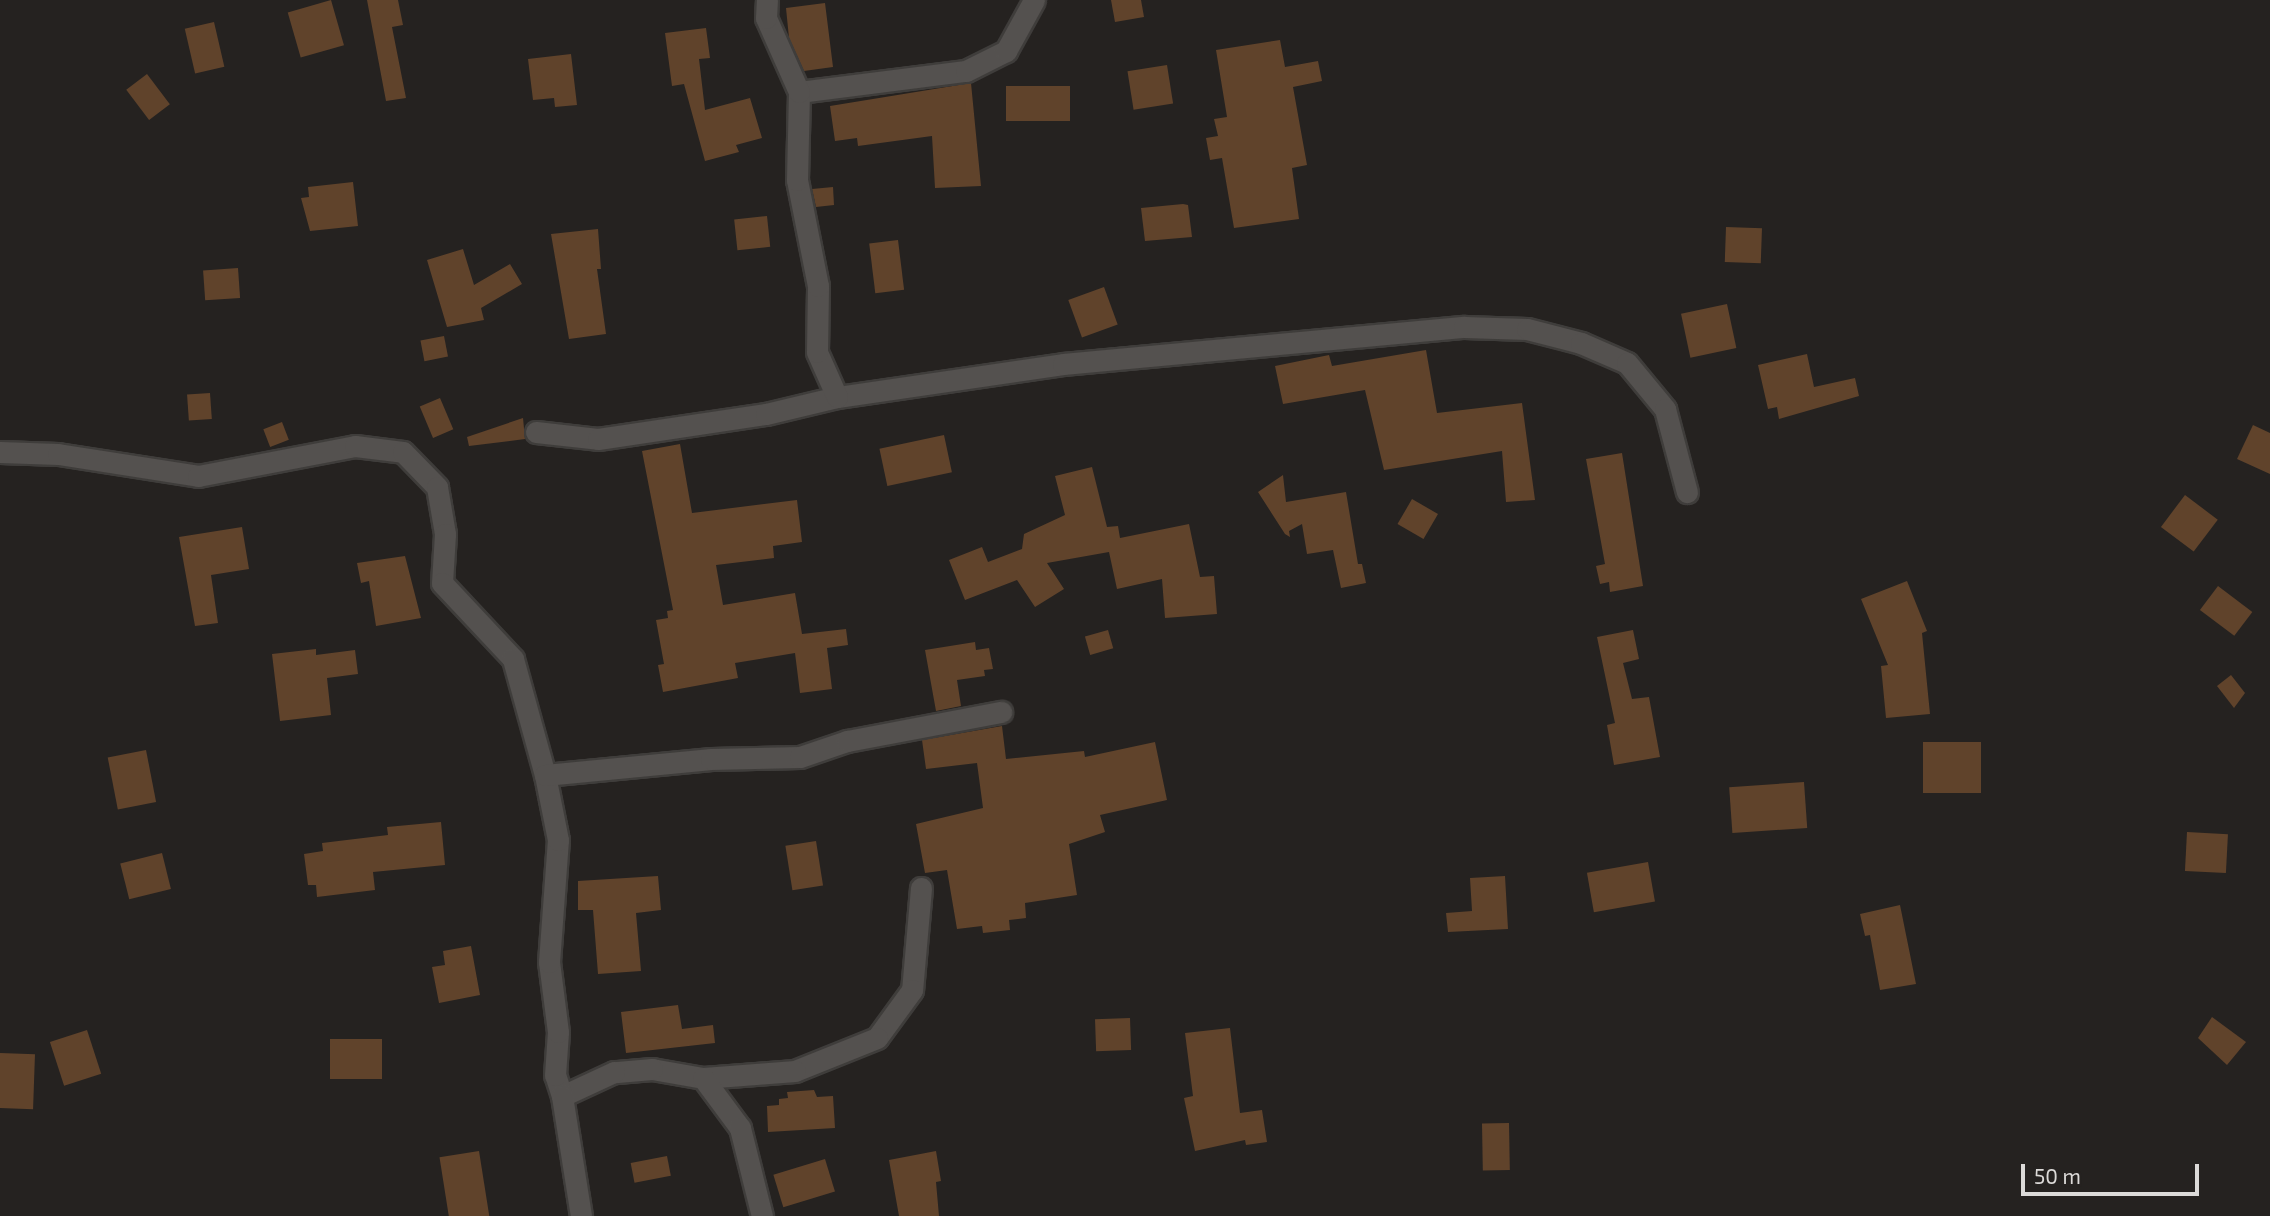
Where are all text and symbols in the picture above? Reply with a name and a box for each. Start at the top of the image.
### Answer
scale bar [2025,1150,2204,1194]
text: 50 m [2034,1163,2081,1188]

